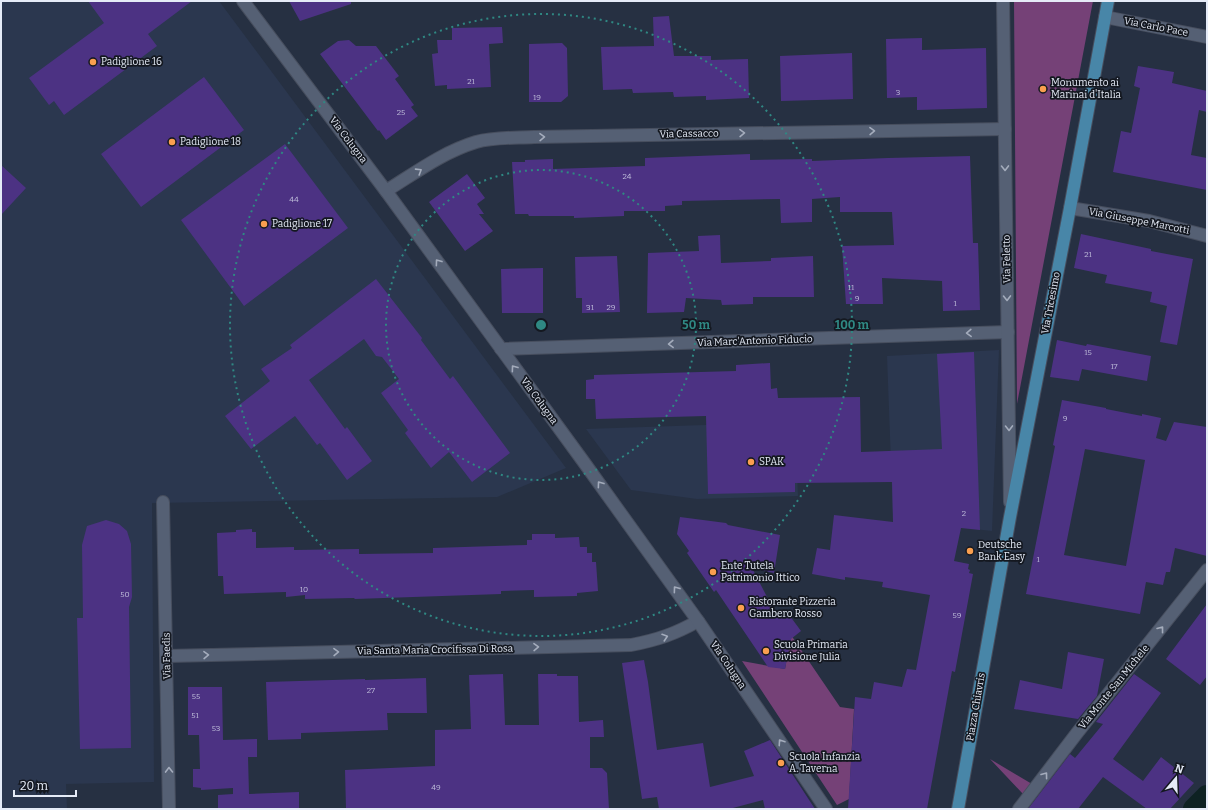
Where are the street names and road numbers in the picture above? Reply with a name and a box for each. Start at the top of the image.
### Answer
street label: Via Carlo Pace [1123,15,1189,39]
street label: Via Colugna [327,114,370,166]
street label: Via Cassacco [659,127,719,141]
street label: Via Giuseppe Marcotti [1088,205,1190,237]
street label: Via Feletto [1001,234,1013,283]
street label: Via Tricesimo [1039,271,1063,335]
street label: Via Marc'Antonio Fiducio [697,333,813,349]
street label: Via Colugna [518,375,560,427]
street label: Via Faedis [161,632,173,679]
street label: Via Colugna [708,639,749,692]
street label: Via Monte San Michele [1076,642,1152,732]
street label: Via Santa Maria Crocifissa Di Rosa [357,643,514,657]
street label: Piazza Chiavris [964,672,988,742]

